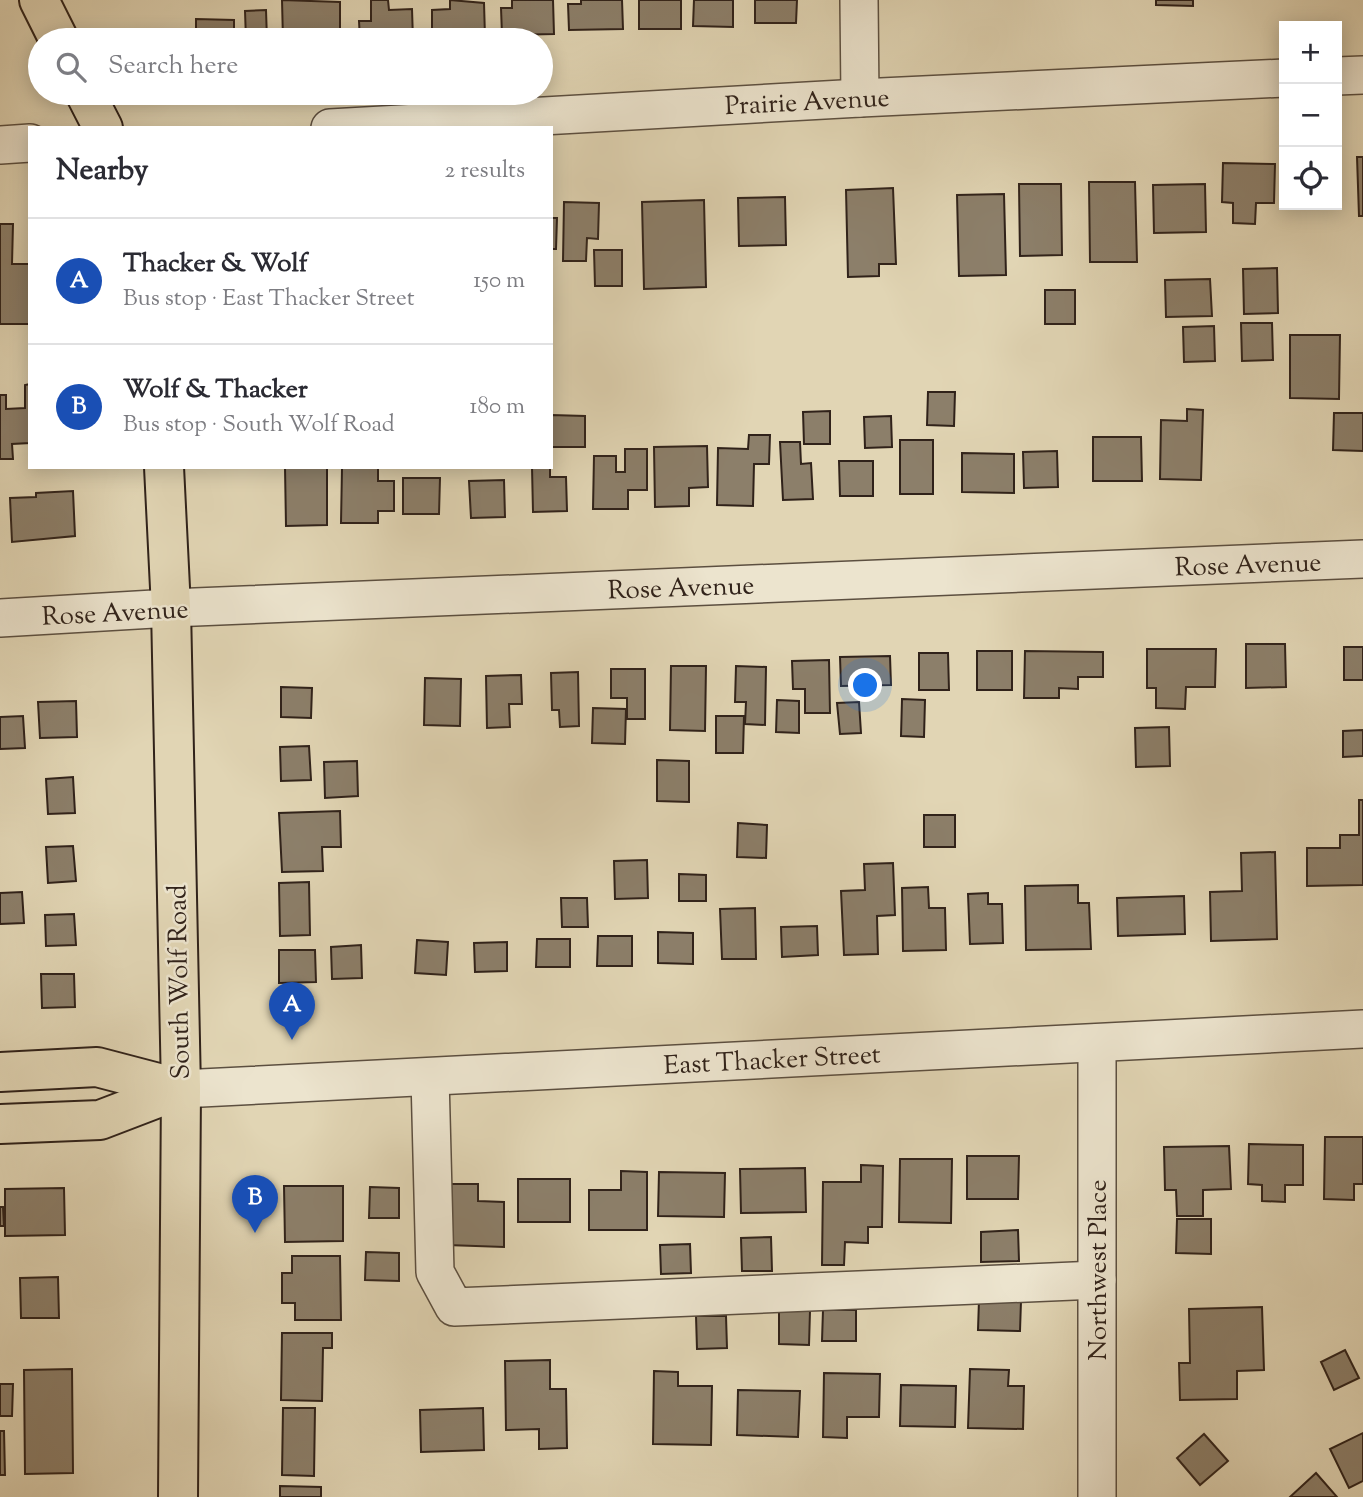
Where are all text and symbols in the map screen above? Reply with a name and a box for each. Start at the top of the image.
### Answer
map controls [1279,21,1342,210]
button: + [1279,21,1342,84]
search box [28,28,553,105]
icon: search [52,48,90,86]
text: Search here [108,48,238,85]
street label: Prairie Avenue [724,81,890,126]
button: − [1279,84,1342,147]
button: locate [1279,147,1342,210]
text: Nearby [56,150,148,193]
text: 2 results [445,155,525,188]
text: Thacker & Wolf [123,246,308,283]
text: A [70,265,88,298]
text: 150 m [473,265,525,298]
text: Bus stop · East Thacker Street [123,283,415,316]
text: Wolf & Thacker [123,372,308,409]
text: B [72,391,86,424]
text: 180 m [470,391,525,424]
text: Bus stop · South Wolf Road [123,409,395,442]
street label: Rose Avenue [1174,545,1322,588]
street label: Rose Avenue [607,568,755,611]
street label: Rose Avenue [41,592,189,637]
your location [848,668,882,702]
street label: South Wolf Road [160,884,201,1080]
pin: A [269,982,315,1040]
street label: East Thacker Street [663,1037,882,1086]
pin: B [232,1175,278,1233]
street label: Northwest Place [1081,1179,1118,1361]

